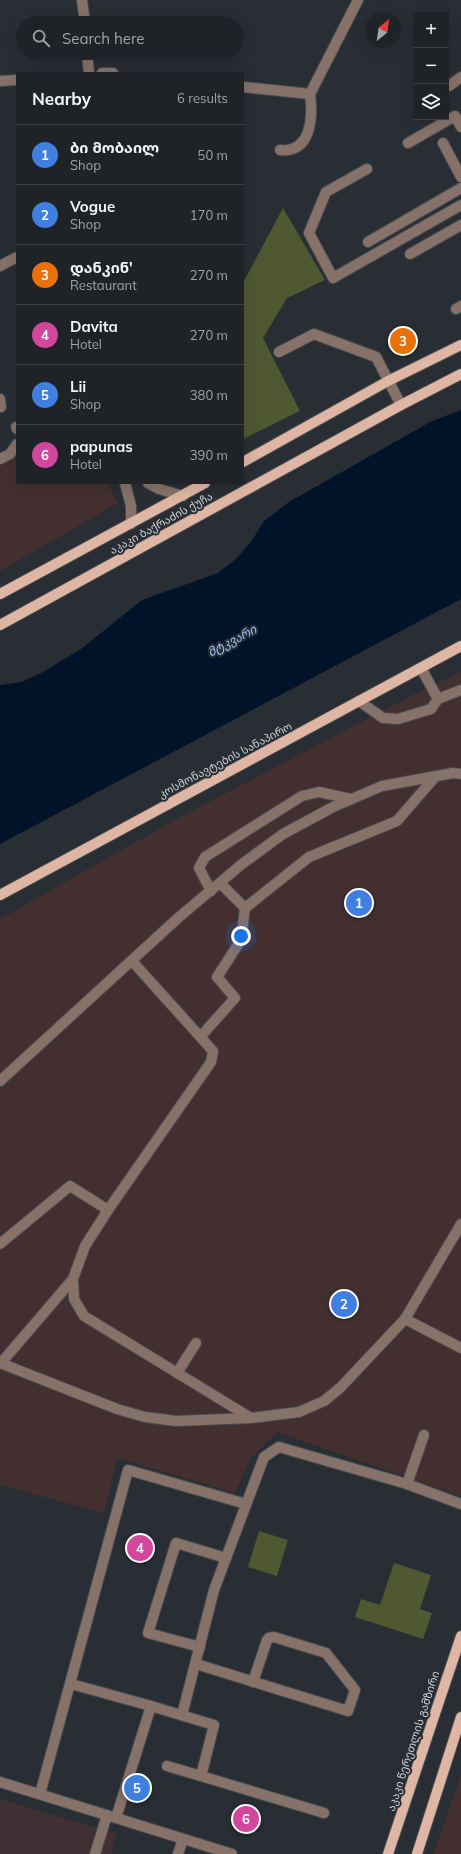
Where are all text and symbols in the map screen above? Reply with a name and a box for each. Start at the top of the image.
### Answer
north arrow [365,12,401,48]
map controls [413,12,449,120]
button: + [413,12,449,48]
search box [16,16,244,60]
icon: search [30,27,52,49]
text: Search here [62,29,144,48]
button: − [413,48,449,84]
button: layers [413,84,449,120]
text: Nearby [32,88,91,109]
text: 6 results [177,90,228,106]
text: ბი მობაილ [70,138,159,157]
text: 1 [41,147,49,163]
text: 50 m [198,147,228,163]
text: Shop [70,157,101,173]
text: Vogue [70,197,115,216]
text: 2 [41,207,49,223]
text: 170 m [190,207,228,223]
text: Shop [70,216,101,232]
text: დანკინ' [70,258,133,277]
text: 3 [41,267,49,283]
text: 270 m [190,267,228,283]
text: Restaurant [70,277,137,293]
text: Davita [70,317,118,336]
pin: 3 [390,326,416,356]
text: 4 [41,327,49,343]
text: 270 m [190,327,228,343]
text: Hotel [70,336,102,352]
text: Lii [70,377,86,396]
text: 5 [41,387,49,403]
text: 380 m [190,387,228,403]
text: Shop [70,396,101,412]
text: papunas [70,437,133,456]
text: 6 [41,447,49,463]
text: 390 m [190,447,228,463]
text: Hotel [70,456,102,472]
street label: აკაკი ბაქრაძის ქუჩა [107,489,215,557]
water label: მტკვარი [205,621,260,660]
street label: კოსმონავტების სანაპირო [156,719,294,801]
pin: 1 [346,888,372,918]
your location [231,926,251,946]
pin: 2 [331,1289,357,1319]
pin: 4 [127,1533,153,1563]
street label: აკაკი წერეთლის გამზირი [384,1669,442,1813]
pin: 5 [124,1773,150,1803]
pin: 6 [233,1804,259,1834]

